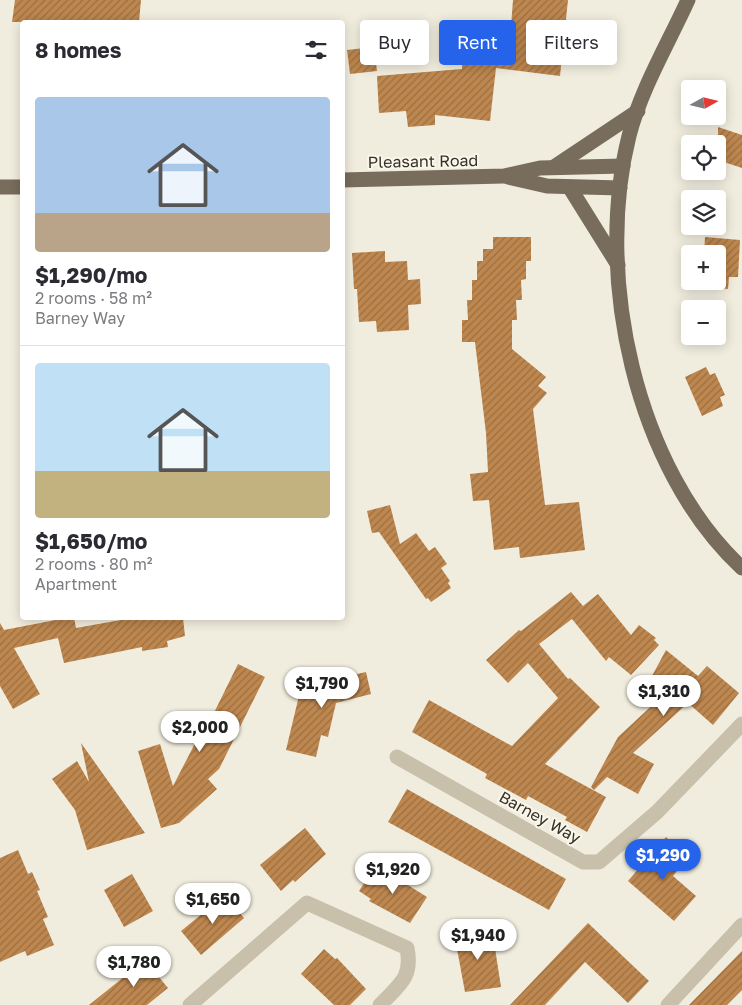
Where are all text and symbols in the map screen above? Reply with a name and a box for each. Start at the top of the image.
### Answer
chip: Buy [360,20,429,65]
chip: Rent [439,20,516,65]
chip: Filters [526,20,617,65]
icon: filters [302,36,330,64]
text: 8 homes [35,37,122,63]
north arrow [681,80,726,125]
map controls [681,80,726,345]
icon: home [138,130,228,220]
button: locate [681,135,726,180]
street label: Pleasant Road [368,150,478,172]
button: layers [681,190,726,235]
button: + [681,245,726,290]
text: $1,290/mo [35,262,147,288]
text: 2 rooms · 58 m² [35,288,152,308]
button: − [681,300,726,345]
text: Barney Way [35,308,125,328]
icon: home [138,395,228,485]
text: $1,650/mo [35,528,147,554]
text: 2 rooms · 80 m² [35,554,153,574]
text: Apartment [35,574,117,594]
pin: $1,790 [281,666,363,709]
text: $1,790 [295,673,349,693]
pin: $1,310 [623,674,705,717]
text: $1,310 [638,681,690,701]
pin: $2,000 [159,710,241,753]
text: $2,000 [172,717,228,737]
street label: Barney Way [496,786,584,848]
pin: $1,290 [622,838,704,881]
text: $1,290 [636,845,690,865]
pin: $1,920 [352,852,434,895]
text: $1,920 [366,859,420,879]
pin: $1,650 [172,882,254,925]
text: $1,650 [186,889,240,909]
pin: $1,940 [437,918,519,961]
text: $1,940 [451,925,505,945]
pin: $1,780 [93,946,175,988]
text: $1,780 [107,952,161,972]

